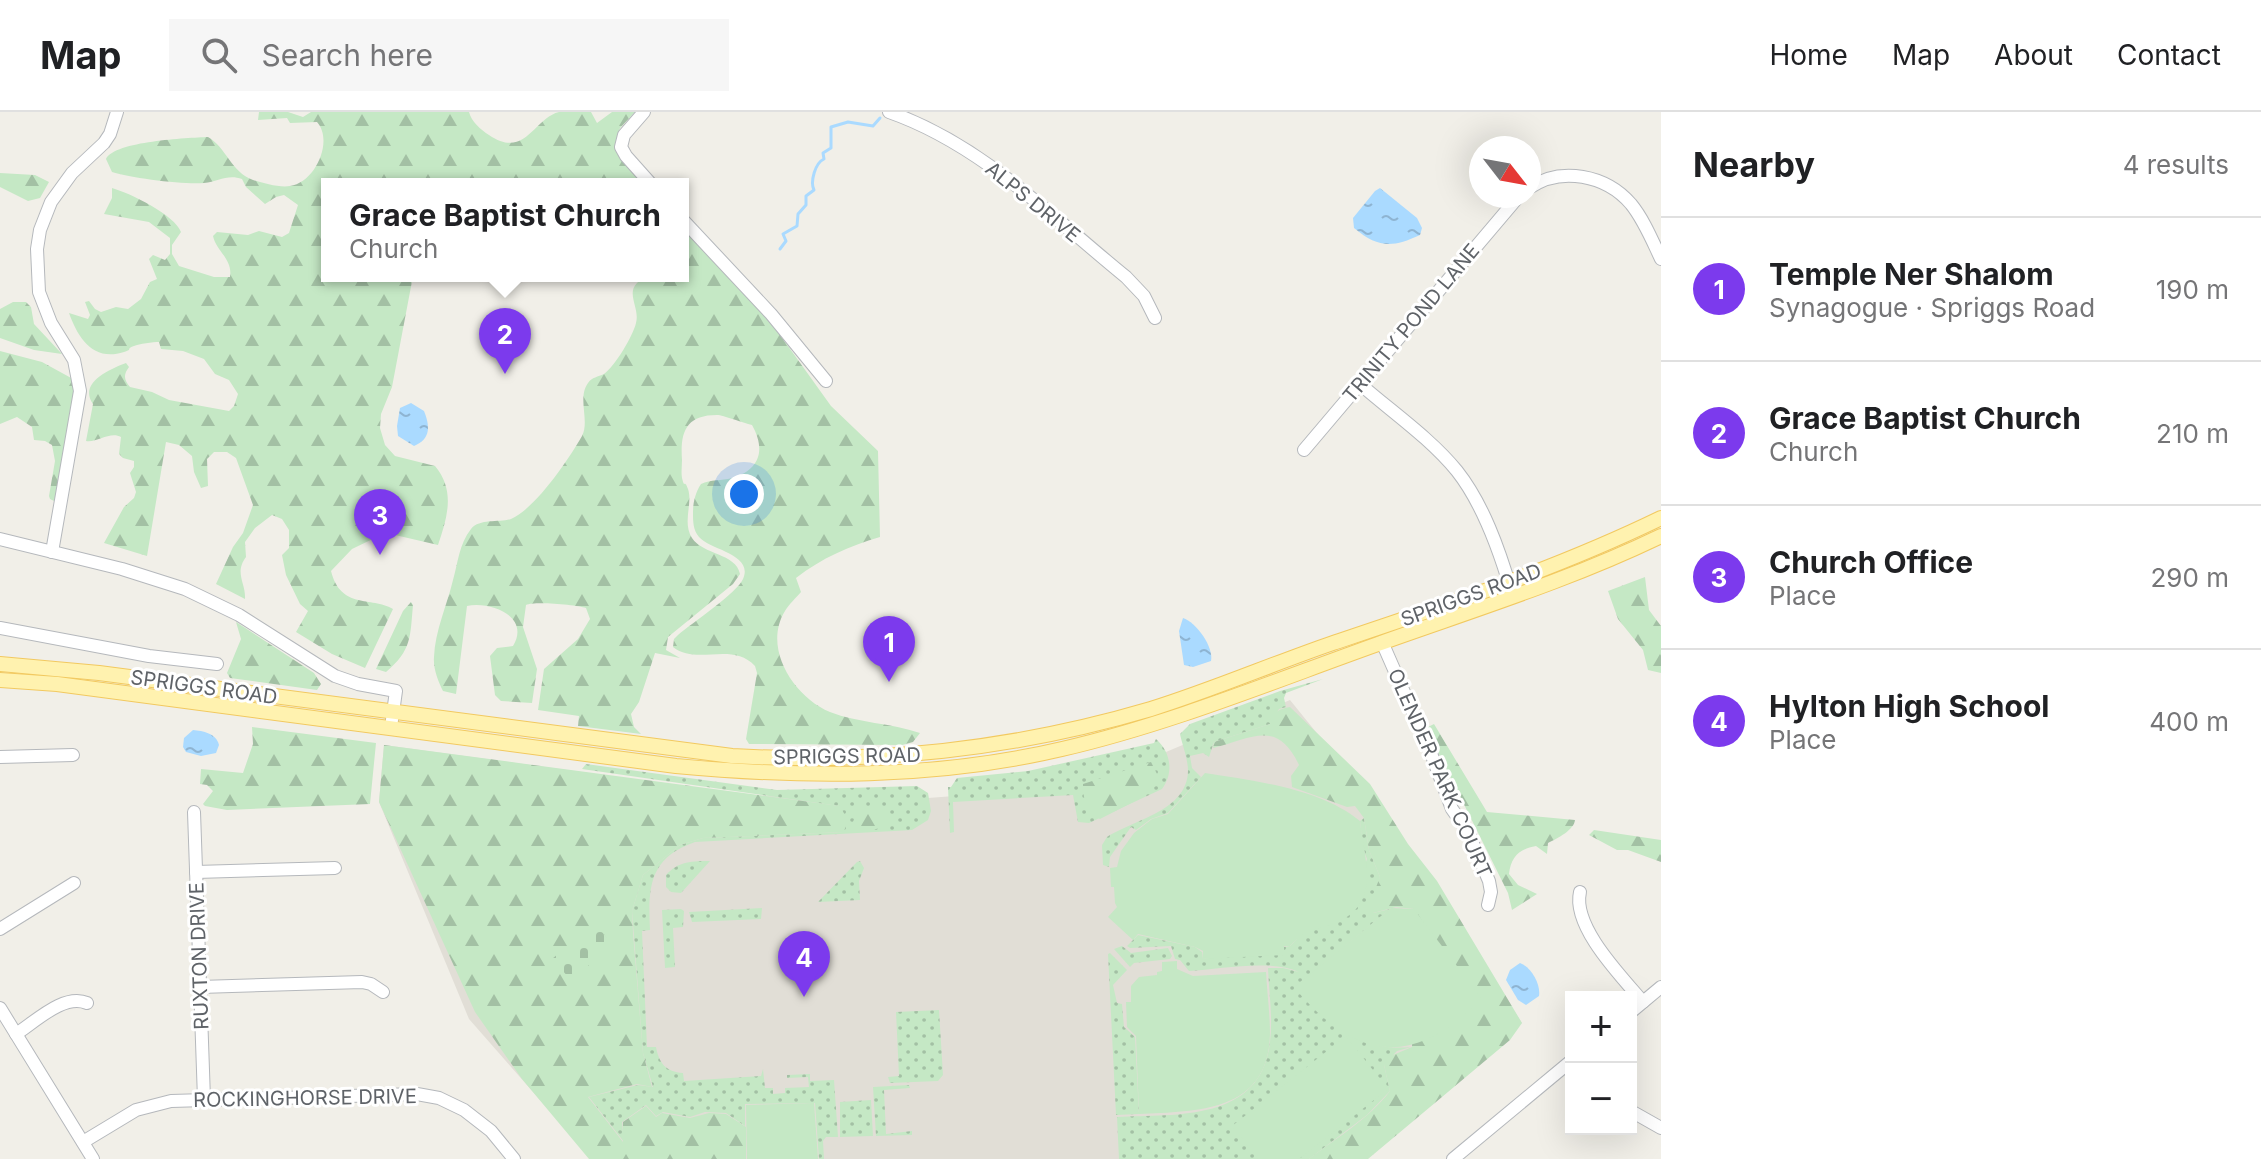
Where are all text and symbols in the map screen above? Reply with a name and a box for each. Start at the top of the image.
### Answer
search box [169,19,729,91]
text: Map [40,32,121,78]
icon: search [197,33,241,77]
text: Search here [261,37,433,73]
text: Home [1769,38,1848,72]
text: Map [1892,38,1950,72]
text: About [1994,38,2073,72]
text: Contact [2117,38,2221,72]
north arrow [1469,136,1541,208]
text: Nearby [1693,144,1815,185]
text: 4 results [2123,149,2229,180]
street label: ALPS DRIVE [981,157,1085,247]
popup [321,178,689,282]
text: Grace Baptist Church [349,197,661,233]
text: Church [349,233,438,264]
street label: TRINITY POND LANE [1338,239,1484,407]
text: Temple Ner Shalom [1769,256,2054,292]
text: 1 [1713,274,1725,305]
text: 190 m [2156,274,2229,305]
text: Synagogue · Spriggs Road [1769,292,2095,323]
pin: 2 [479,308,531,374]
text: Grace Baptist Church [1769,400,2081,436]
text: 2 [1711,418,1727,449]
text: 210 m [2156,418,2229,449]
text: Church [1769,436,1858,467]
your location [724,474,764,514]
pin: 3 [354,489,406,555]
text: Church Office [1769,544,1973,580]
street label: SPRIGGS ROAD [1397,558,1545,632]
text: 3 [1711,562,1727,593]
text: 290 m [2151,562,2229,593]
text: Place [1769,580,1837,611]
pin: 1 [863,616,915,682]
street label: SPRIGGS ROAD [129,665,279,709]
street label: OLENDER PARK COURT [1383,665,1497,881]
text: Hylton High School [1769,688,2049,724]
text: 4 [1710,706,1728,737]
text: 400 m [2149,706,2229,737]
text: Place [1769,724,1837,755]
street label: SPRIGGS ROAD [773,743,921,769]
street label: RUXTON DRIVE [184,882,214,1030]
pin: 4 [778,931,830,997]
map controls [1565,991,1637,1135]
button: + [1565,991,1637,1063]
button: − [1565,1063,1637,1135]
street label: ROCKINGHORSE DRIVE [193,1084,417,1112]

